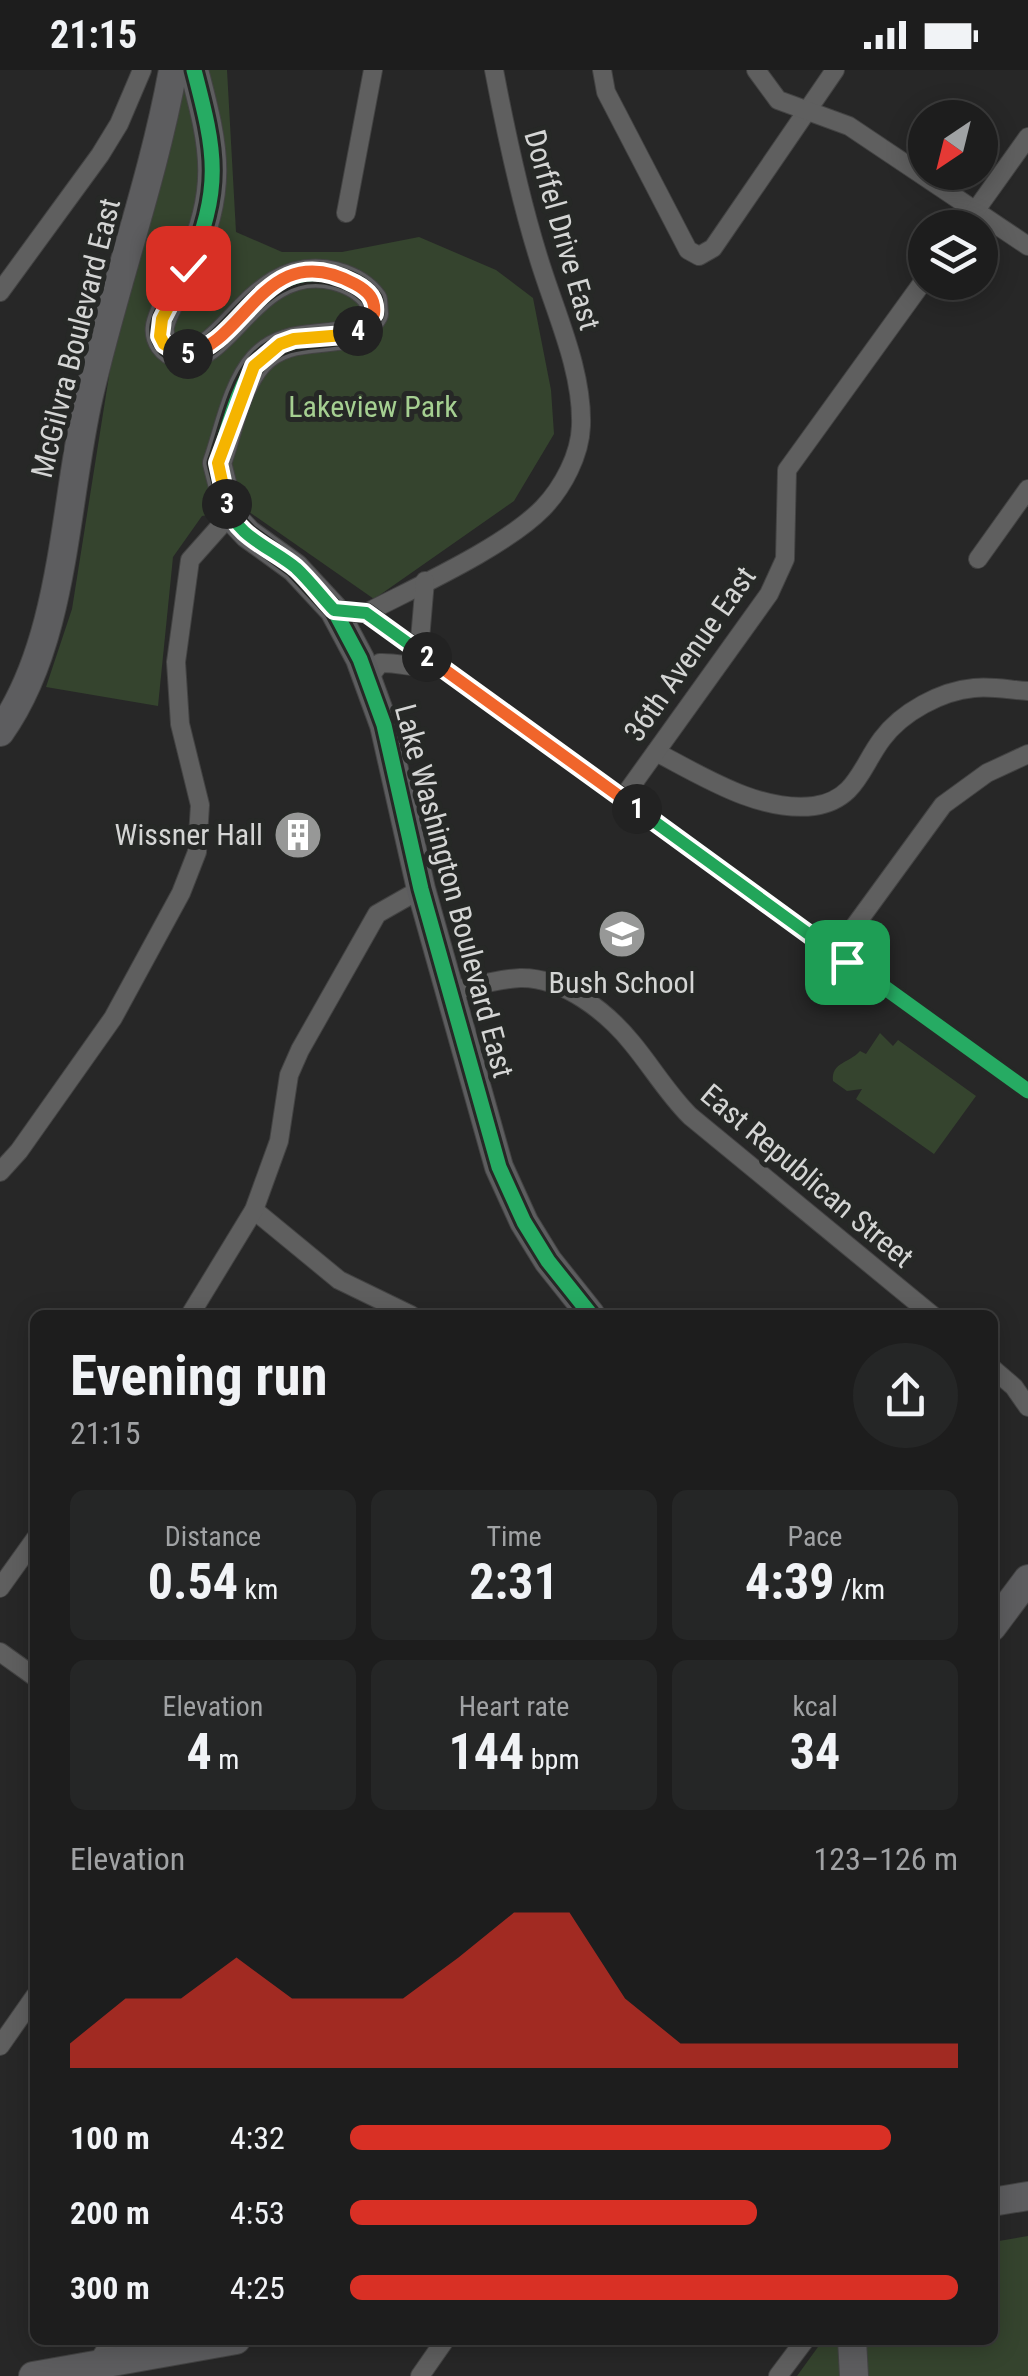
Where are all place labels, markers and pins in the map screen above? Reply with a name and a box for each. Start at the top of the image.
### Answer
pin [146,226,231,311]
pin: 4 [333,306,383,356]
pin: 5 [163,329,213,379]
pin: 3 [202,479,252,529]
pin: 2 [402,632,452,682]
pin: 1 [612,784,662,834]
building icon: Wissner Hall [272,809,324,861]
place label: Wissner Hall [115,817,263,852]
school or university icon: Bush School [596,908,648,960]
pin [805,920,890,1005]
place label: Bush School [549,965,695,1000]

